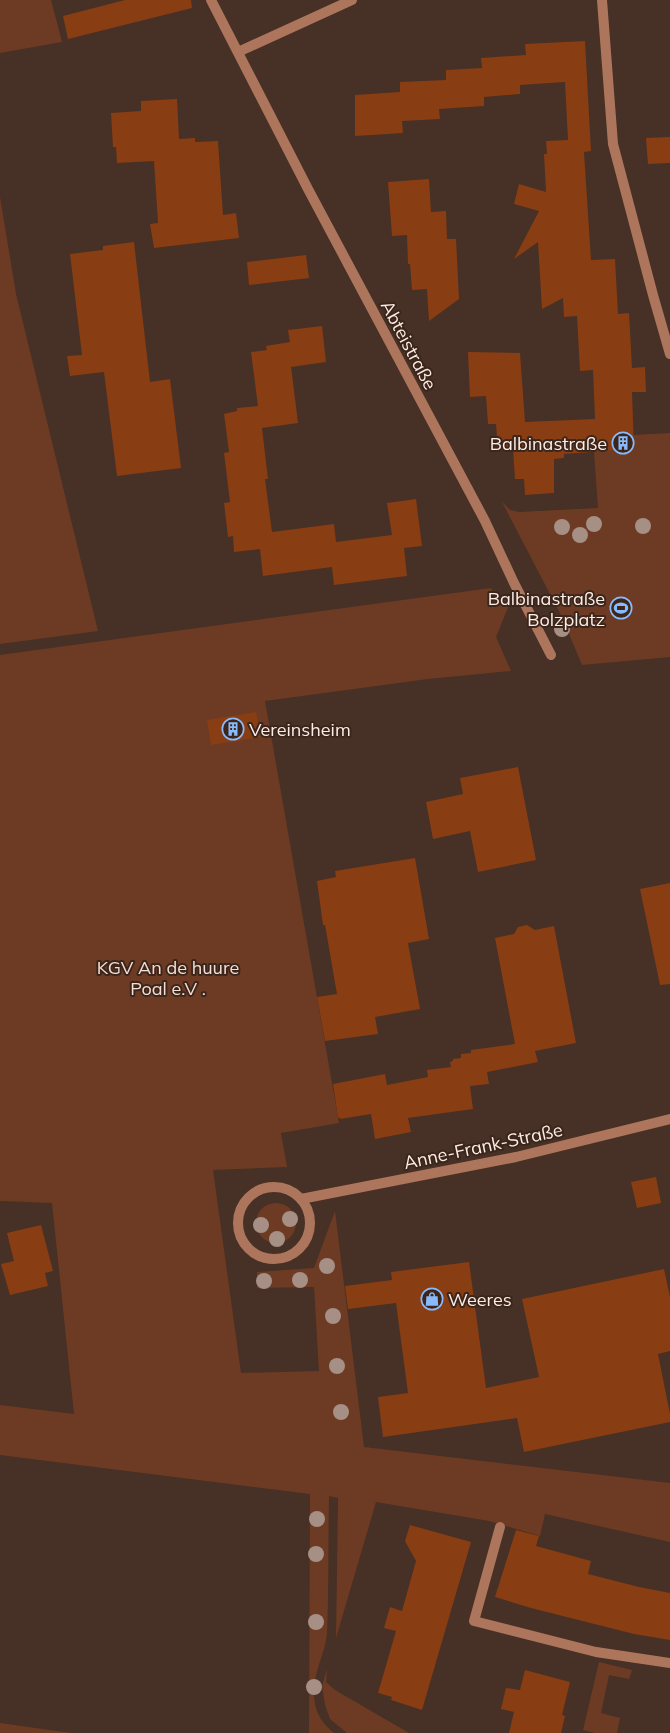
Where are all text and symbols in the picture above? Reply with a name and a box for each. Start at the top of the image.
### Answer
street label: Abteistraße [376,296,442,394]
building icon: Balbinastraße [611,431,635,455]
place label: Balbinastraße [490,432,607,455]
place label: Balbinastraße Bolzplatz [488,587,605,631]
sports icon: Balbinastraße Bolzplatz [609,596,633,620]
building icon: Vereinsheim [221,717,245,741]
place label: Vereinsheim [249,718,351,741]
park label: KGV An de huure Poal e.V . [97,956,239,1000]
street label: Anne-Frank-Straße [401,1118,565,1174]
shop icon: Weeres [420,1287,444,1311]
place label: Weeres [448,1288,512,1311]

